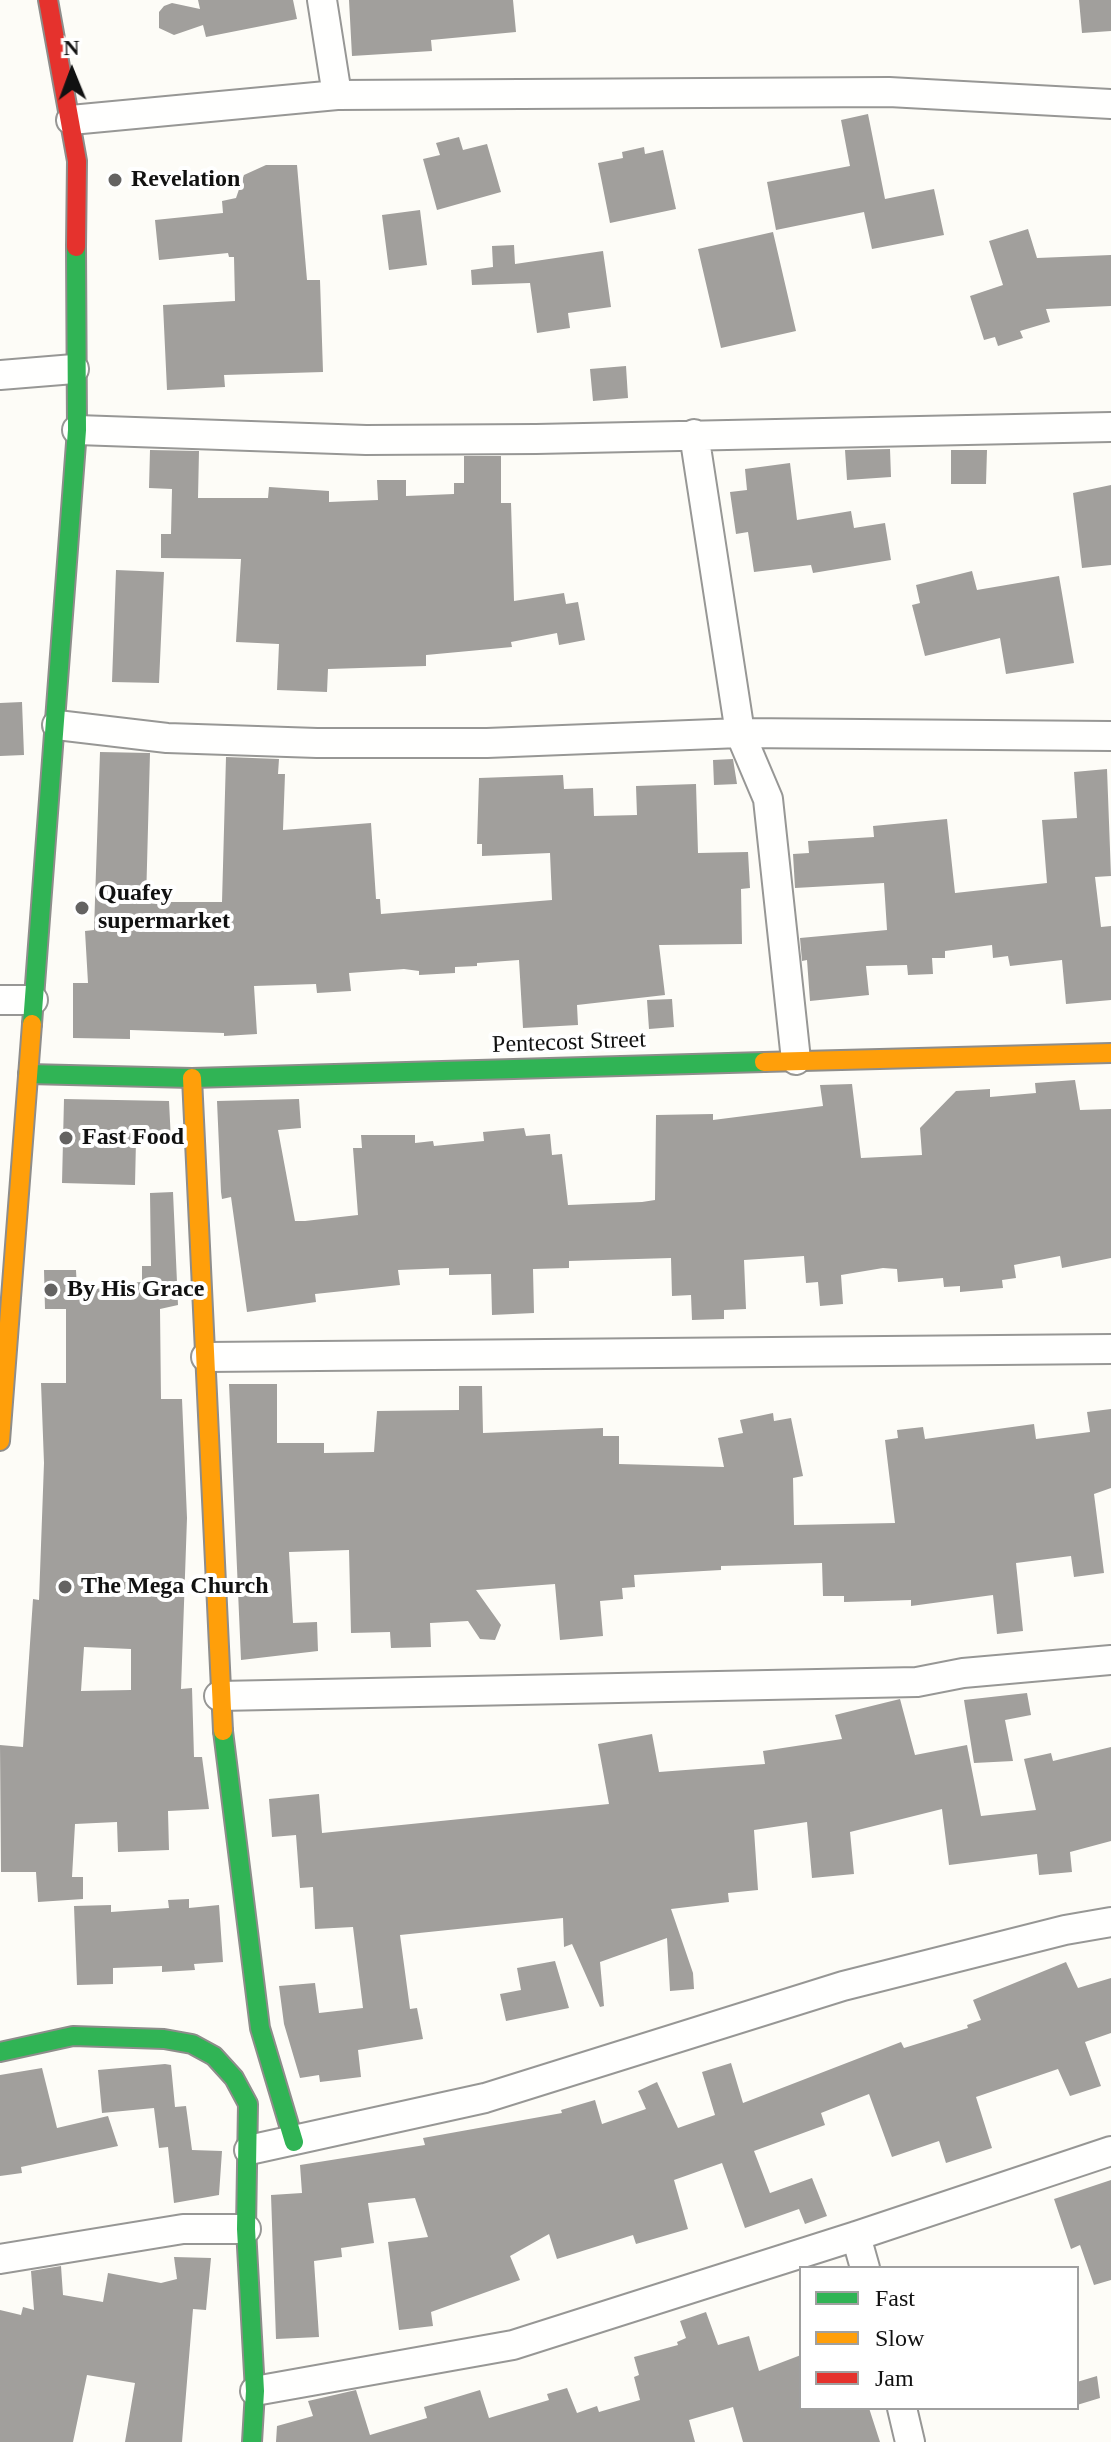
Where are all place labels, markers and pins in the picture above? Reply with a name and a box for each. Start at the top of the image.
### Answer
place label: Revelation [131,166,240,194]
marker: Revelation [106,171,124,189]
place label: Quafey supermarket [98,880,230,936]
marker: Quafey supermarket [73,899,91,917]
place label: Fast Food [82,1124,184,1152]
marker: Fast Food [57,1129,75,1147]
place label: By His Grace [67,1276,204,1304]
marker: By His Grace [42,1281,60,1299]
place label: The Mega Church [81,1573,269,1601]
marker: The Mega Church [56,1578,74,1596]

